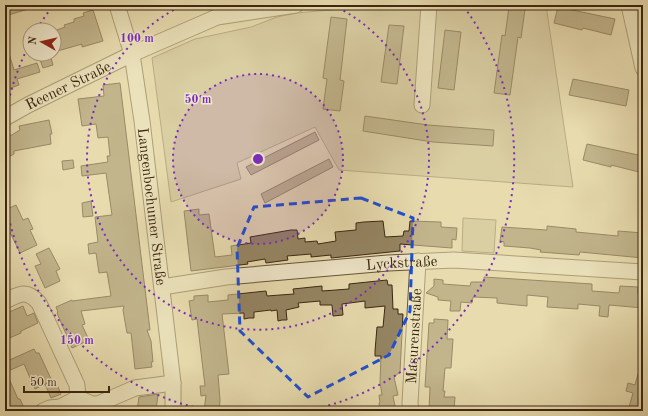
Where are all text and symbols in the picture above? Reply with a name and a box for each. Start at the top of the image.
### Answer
north arrow [22,22,62,62]
text: 100 m [120,33,154,45]
text: N [28,35,40,46]
street label: Reener Straße [24,59,114,114]
text: 50 m [185,93,212,106]
street label: Langenbochumer Straße [134,127,167,286]
centre of rings [251,152,265,166]
street label: Lyckstraße [365,255,438,274]
street label: Masurenstraße [405,288,425,385]
text: 150 m [60,334,94,347]
scale bar [24,368,109,394]
text: 50 m [30,376,57,389]

